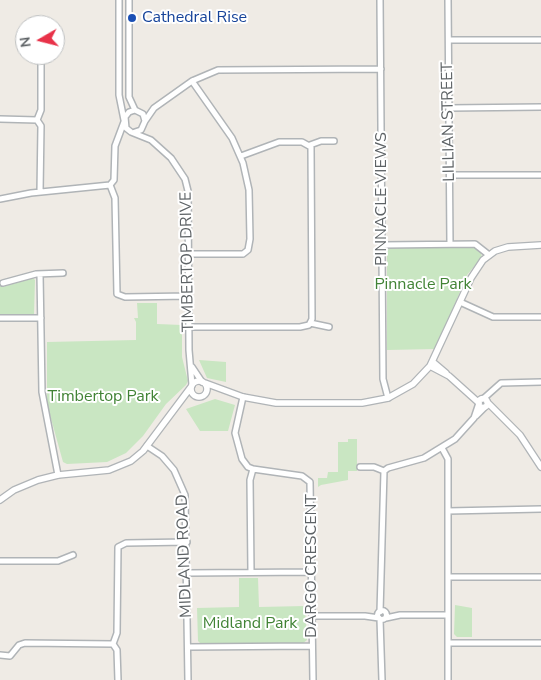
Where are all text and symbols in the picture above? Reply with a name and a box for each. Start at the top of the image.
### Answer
place label: Cathedral Rise [142,8,247,28]
marker: Cathedral Rise [126,12,138,24]
north arrow [15,15,65,65]
text: N [16,36,36,49]
street label: LILLIAN STREET [438,62,460,182]
street label: PINNACLE VIEWS [372,132,392,266]
street label: TIMBERTOP DRIVE [177,192,199,332]
park label: Pinnacle Park [374,275,472,295]
park label: Timbertop Park [48,387,158,407]
street label: MIDLAND ROAD [173,494,197,618]
street label: DARGO CRESCENT [302,494,322,638]
park label: Midland Park [203,614,297,634]

